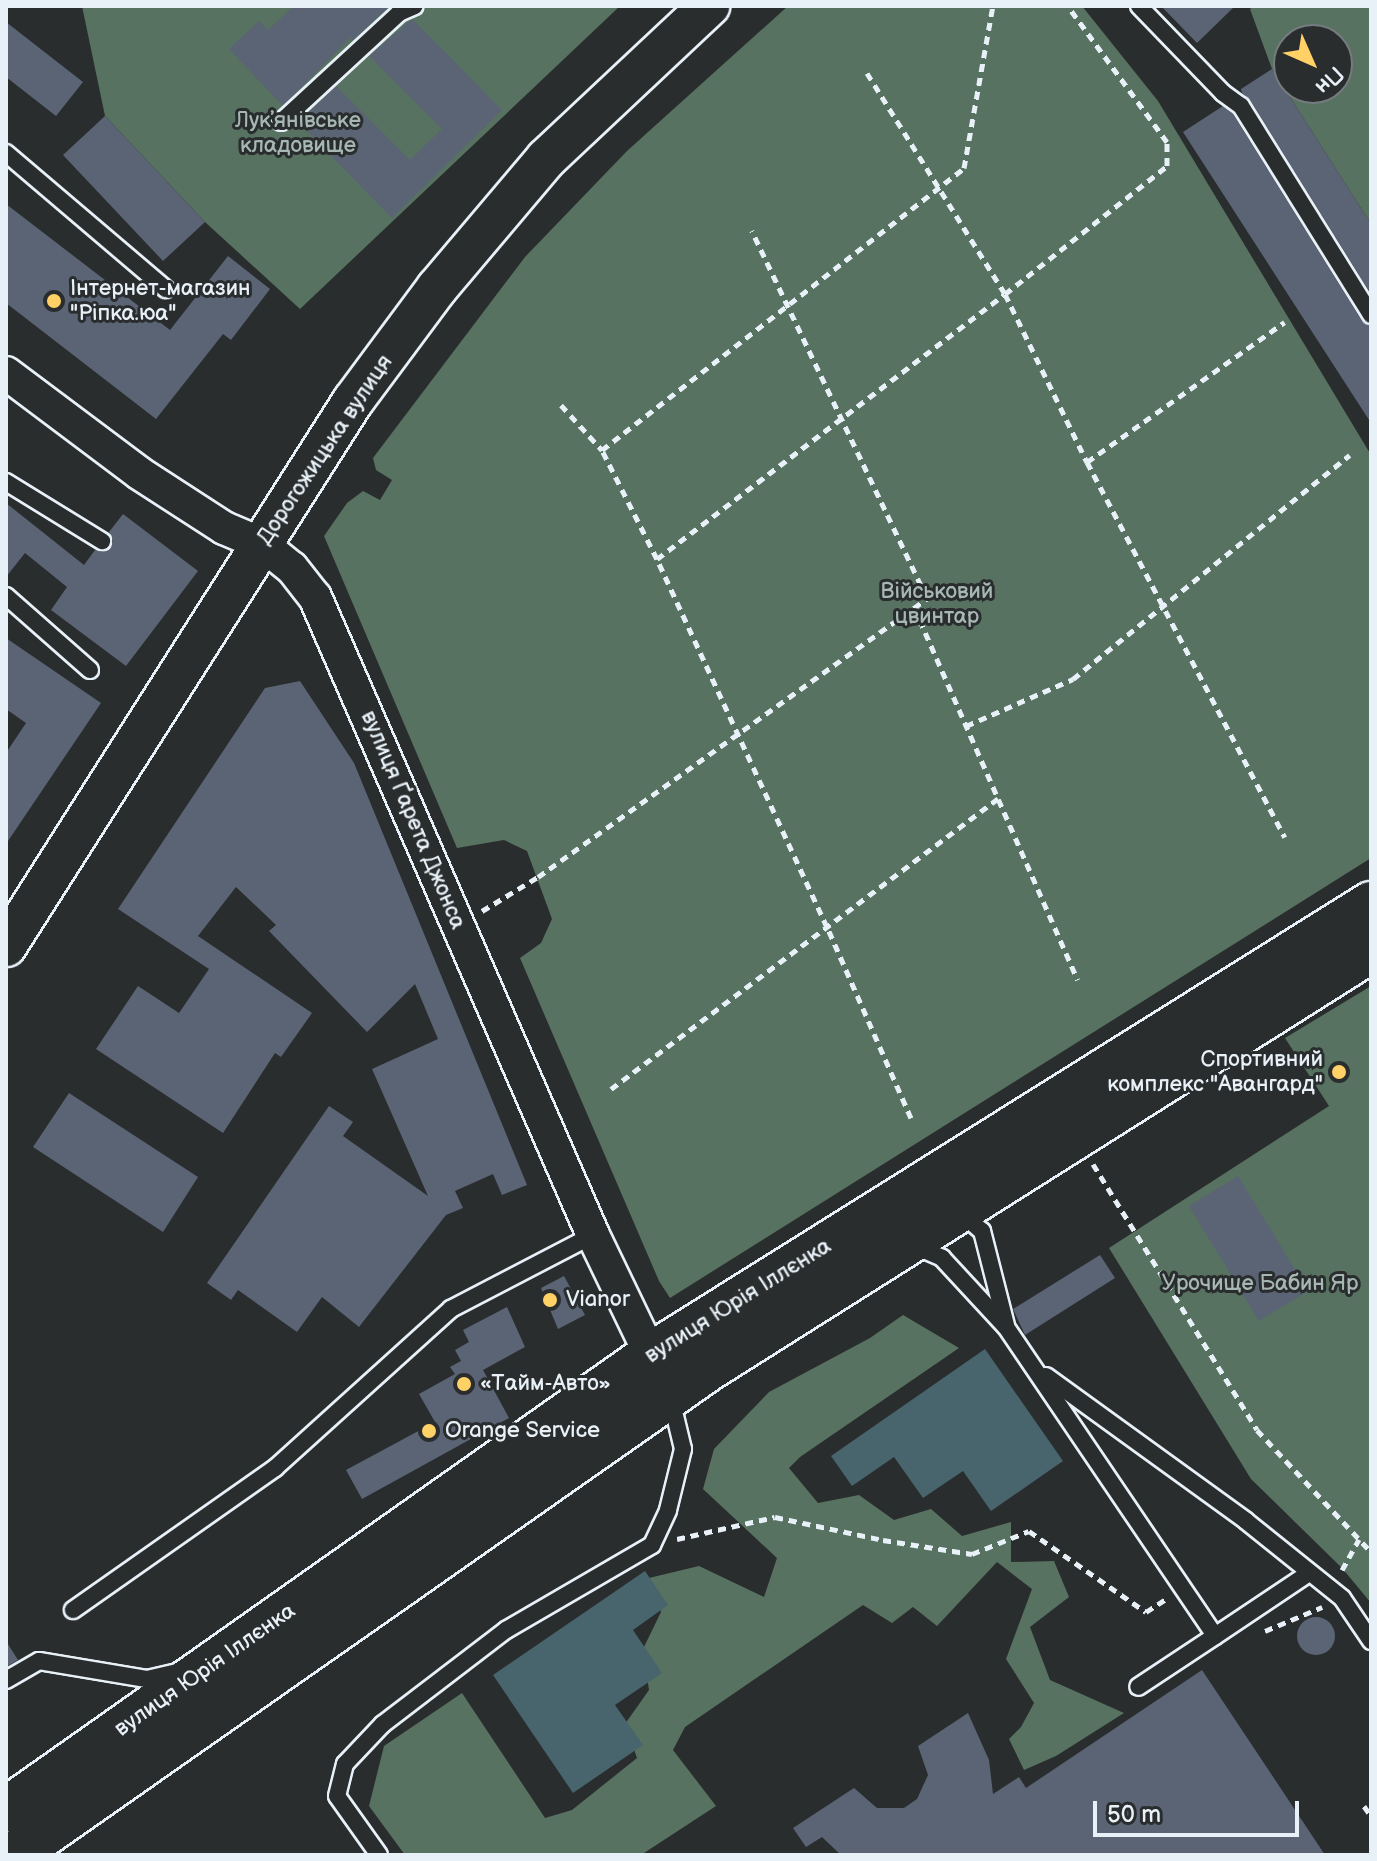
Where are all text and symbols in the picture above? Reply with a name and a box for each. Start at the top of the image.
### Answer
north arrow [1273,24,1353,104]
text: Пн [1309,60,1349,100]
park label: Лукʼянівське кладовище [235,107,361,158]
place label: Інтернет-магазин "Ріпка.юа" [70,275,250,326]
marker: Інтернет-магазин "Ріпка.юа" [45,292,63,310]
street label: Дорогожицька вулиця [252,350,398,550]
park label: Військовий цвинтар [881,578,993,630]
street label: вулиця Ґарета Джонса [355,707,471,933]
place label: Спортивний комплекс "Авангард" [1107,1046,1323,1098]
marker: Спортивний комплекс "Авангард" [1330,1063,1348,1081]
street label: вулиця Юрія Іллєнка [640,1233,836,1369]
park label: Урочище Бабин Яр [1162,1271,1358,1297]
place label: Vianor [566,1287,630,1313]
marker: Vianor [541,1291,559,1309]
place label: «Тайм-Авто» [480,1371,611,1397]
marker: «Тайм-Авто» [455,1375,473,1393]
place label: Orange Service [445,1418,601,1444]
marker: Orange Service [420,1422,438,1440]
street label: вулиця Юрія Іллєнка [110,1598,300,1742]
scale bar [1097,1785,1303,1835]
text: 50 m [1107,1800,1161,1829]

